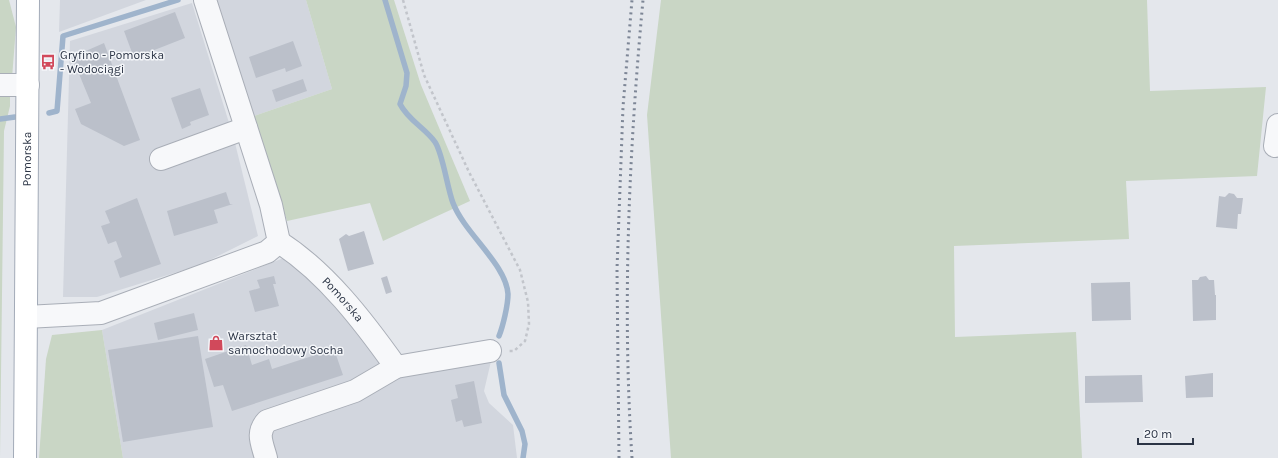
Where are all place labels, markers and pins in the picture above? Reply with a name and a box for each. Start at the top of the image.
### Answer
place label: Gryfino - Pomorska - Wodociągi [60,48,164,76]
bus stop icon: Gryfino - Pomorska - Wodociągi [39,53,57,71]
place label: Warsztat samochodowy Socha [228,329,343,357]
shop icon: Warsztat samochodowy Socha [207,334,225,352]

